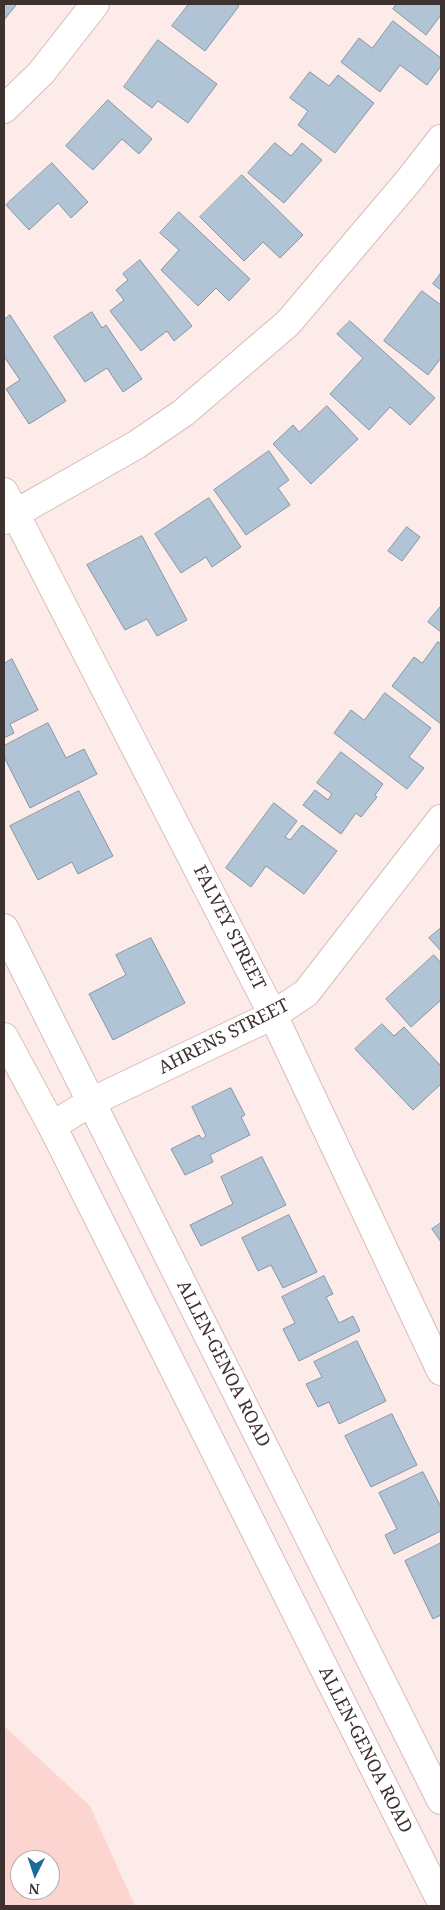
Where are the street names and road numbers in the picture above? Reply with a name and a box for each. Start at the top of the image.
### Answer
street label: FALVEY STREET [188,862,270,994]
street label: AHRENS STREET [155,995,293,1079]
street label: ALLEN-GENOA ROAD [172,1277,274,1451]
street label: ALLEN-GENOA ROAD [314,1663,416,1837]

